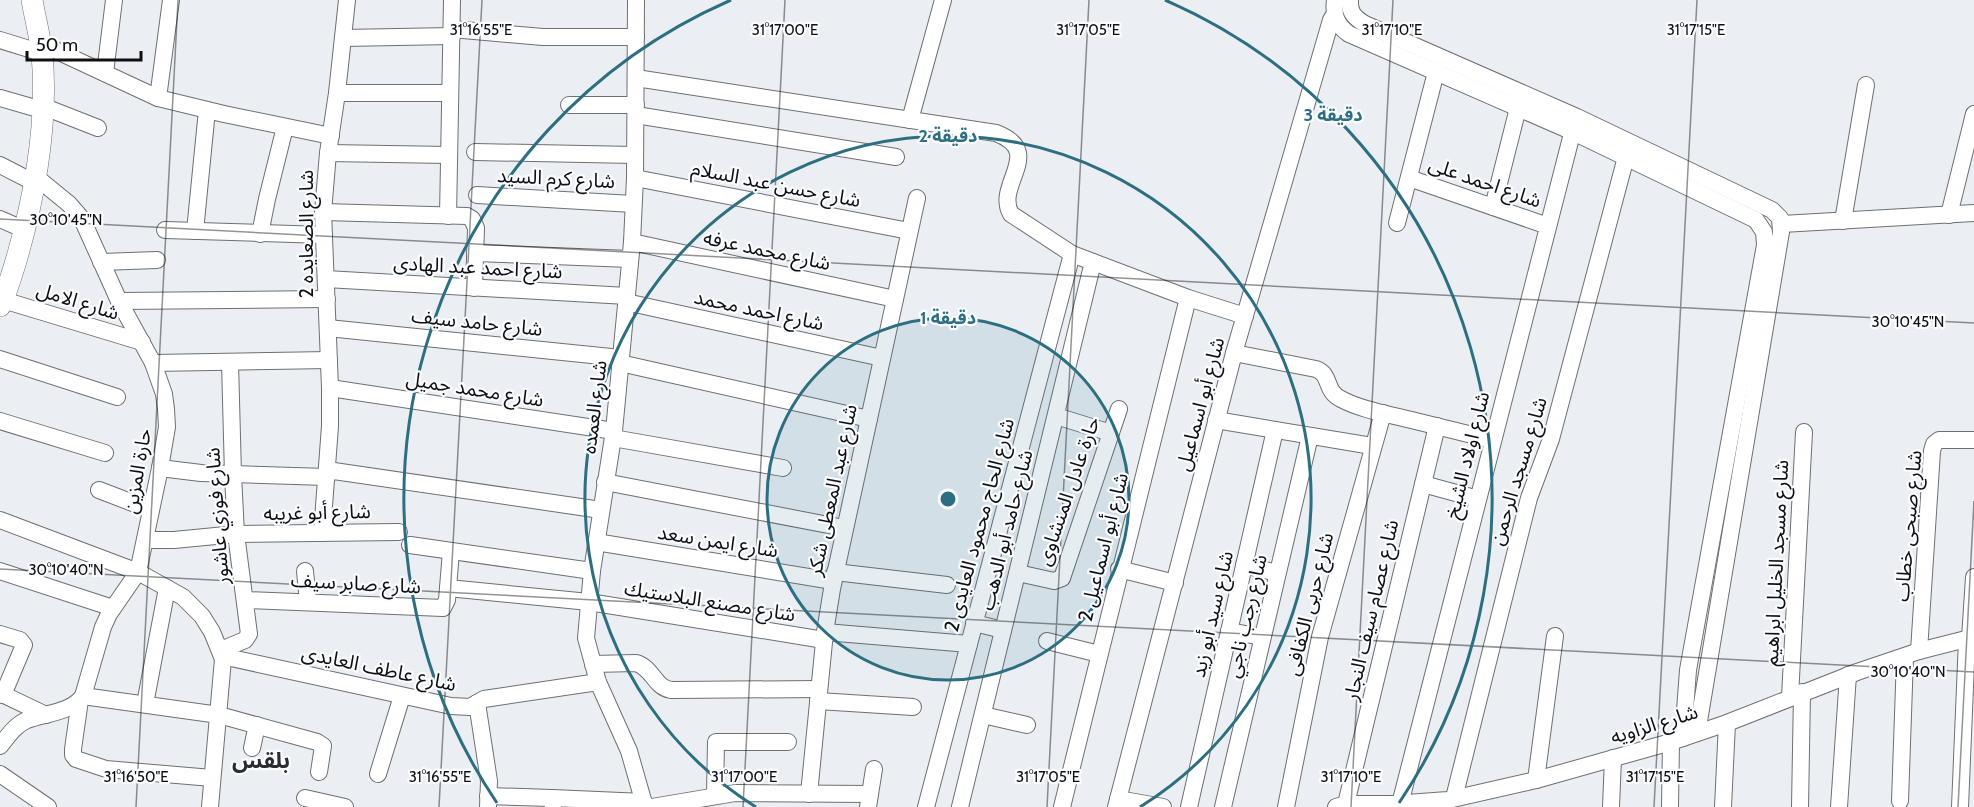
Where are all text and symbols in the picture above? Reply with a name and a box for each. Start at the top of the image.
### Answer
text: 31°16'55"E [450,21,512,39]
text: 31°17'00"E [752,21,818,39]
text: 31°17'05"E [1056,21,1120,39]
text: 31°17'10"E [1362,21,1422,39]
text: 31°17'15"E [1667,21,1725,39]
scale bar [27,24,141,62]
text: 50 m [36,34,78,56]
text: 3 دقيقة [1303,104,1363,126]
text: 2 دقيقة [919,125,977,147]
street label: شارع احمد على [1425,152,1544,215]
street label: شارع حسن عبد السلام [689,156,863,215]
street label: شارع كرم السيد [496,163,616,196]
street label: شارع الصعايده 2 [294,170,321,298]
text: 30°10'45"N [30,211,102,229]
street label: شارع محمد عرفه [701,225,833,278]
street label: شارع احمد عبد الهادى [393,251,563,286]
street label: شارع الامل [33,277,122,328]
street label: شارع احمد محمد [691,285,826,338]
street label: شارع حامد سيف [410,303,544,344]
text: 1 دقيقة [920,307,976,329]
text: 30°10'45"N [1872,313,1944,331]
street label: شارع أبو اسماعيل [1171,335,1232,474]
street label: شارع العمده [576,359,615,456]
street label: شارع محمد جميل [404,366,545,415]
street label: شارع اولاد الشيخ [1440,389,1497,522]
street label: شارع مسجد الرحمن [1484,394,1555,549]
street label: شارع عبد المعطى شكر [802,402,865,580]
street label: حارة عادل المنشاوى [1031,413,1105,569]
street label: شارع الحاج محمود العايدى 2 [939,415,1022,635]
street label: حارة المزين [118,426,156,516]
street label: شارع فوزي عاشور [200,446,237,586]
street label: شارع حامد أبو الدهب [974,447,1040,614]
street label: شارع صبحى خطاب [1889,449,1930,603]
street label: شارع مسجد الخليل ابراهيم [1759,459,1796,667]
street label: شارع أبو اسماعيل 2 [1073,470,1136,625]
centre of rings [938,489,958,509]
street label: شارع أبو غريبه [263,499,371,528]
street label: شارع عصام سيف النجار [1338,517,1406,704]
street label: شارع ايمن سعد [656,520,780,565]
street label: شارع حربى الكفافى [1280,530,1341,679]
street label: شارع سيد أبو زيد [1186,548,1241,680]
street label: شارع رجب ناجي [1220,552,1275,681]
text: 30°10'40"N [28,561,104,579]
street label: شارع صابر سيف [290,568,422,601]
street label: شارع مصنع البلاستيك [622,576,797,629]
street label: شارع عاطف العايدى [299,640,458,699]
text: 30°10'40"N [1870,663,1946,681]
street label: شارع الزاويه [1607,699,1702,752]
district label: بلقس [232,747,290,774]
text: 31°16'50"E [103,768,169,786]
text: 31°16'55"E [409,768,471,786]
text: 31°17'00"E [711,768,777,786]
text: 31°17'05"E [1016,768,1080,786]
text: 31°17'10"E [1321,768,1381,786]
text: 31°17'15"E [1626,768,1684,786]

